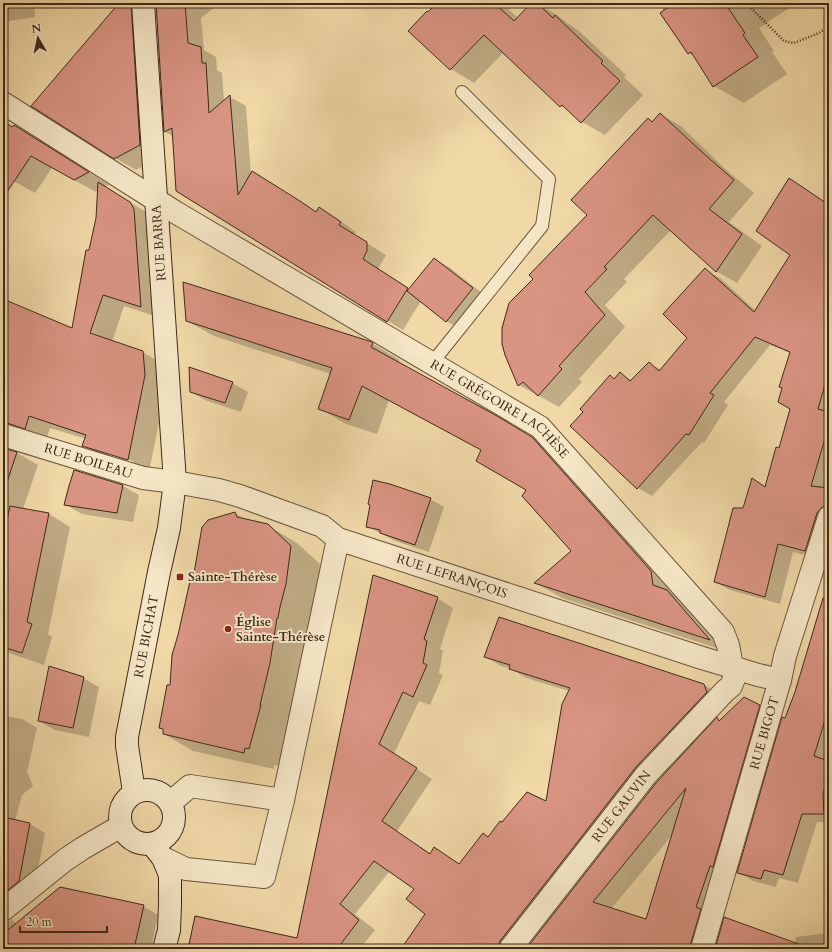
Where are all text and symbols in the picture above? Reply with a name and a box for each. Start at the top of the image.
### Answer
north arrow [18,18,58,58]
text: N [31,20,43,37]
street label: RUE BARRA [147,203,171,282]
street label: RUE GRÉGOIRE LACHÈSE [427,355,573,462]
street label: RUE BOILEAU [42,439,135,483]
street label: RUE LEFRANÇOIS [394,550,510,603]
place label: Sainte-Thérèse [188,568,277,586]
marker: Sainte-Thérèse [175,572,185,582]
street label: RUE BICHAT [130,593,163,679]
place label: Église Sainte-Thérèse [236,613,325,646]
marker: Église Sainte-Thérèse [223,624,233,634]
street label: RUE BIGOT [745,694,784,772]
street label: RUE GAUVIN [588,767,655,846]
scale bar [20,908,107,934]
text: 20 m [26,914,53,930]

